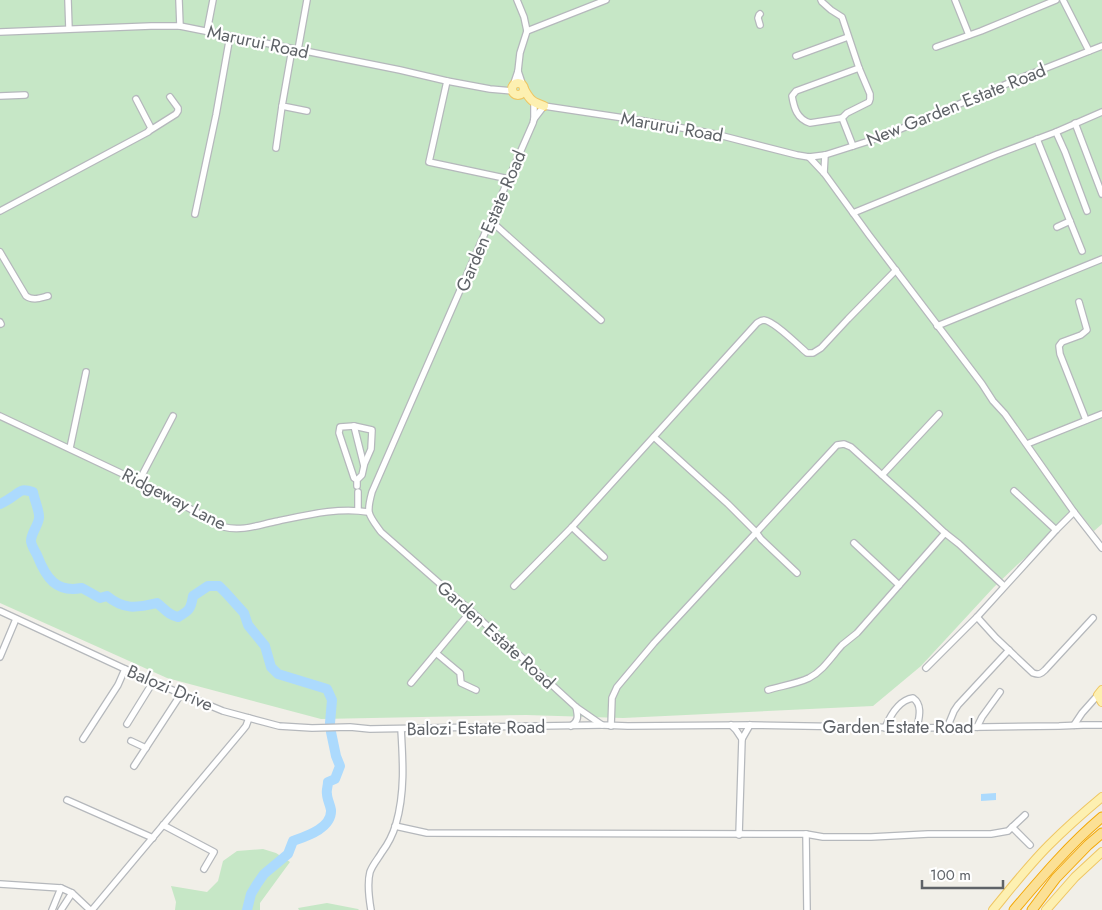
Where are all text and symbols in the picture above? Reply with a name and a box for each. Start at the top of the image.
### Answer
street label: Marurui Road [205,19,311,65]
street label: New Garden Estate Road [862,57,1050,153]
street label: Marurui Road [619,105,725,149]
street label: Garden Estate Road [450,146,532,296]
street label: Ridgeway Lane [117,462,231,536]
street label: Garden Estate Road [431,575,561,695]
street label: Balozi Drive [123,658,217,718]
street label: Balozi Estate Road [406,714,546,742]
street label: Garden Estate Road [822,714,974,740]
scale bar [922,858,1003,890]
text: 100 m [930,864,971,886]

